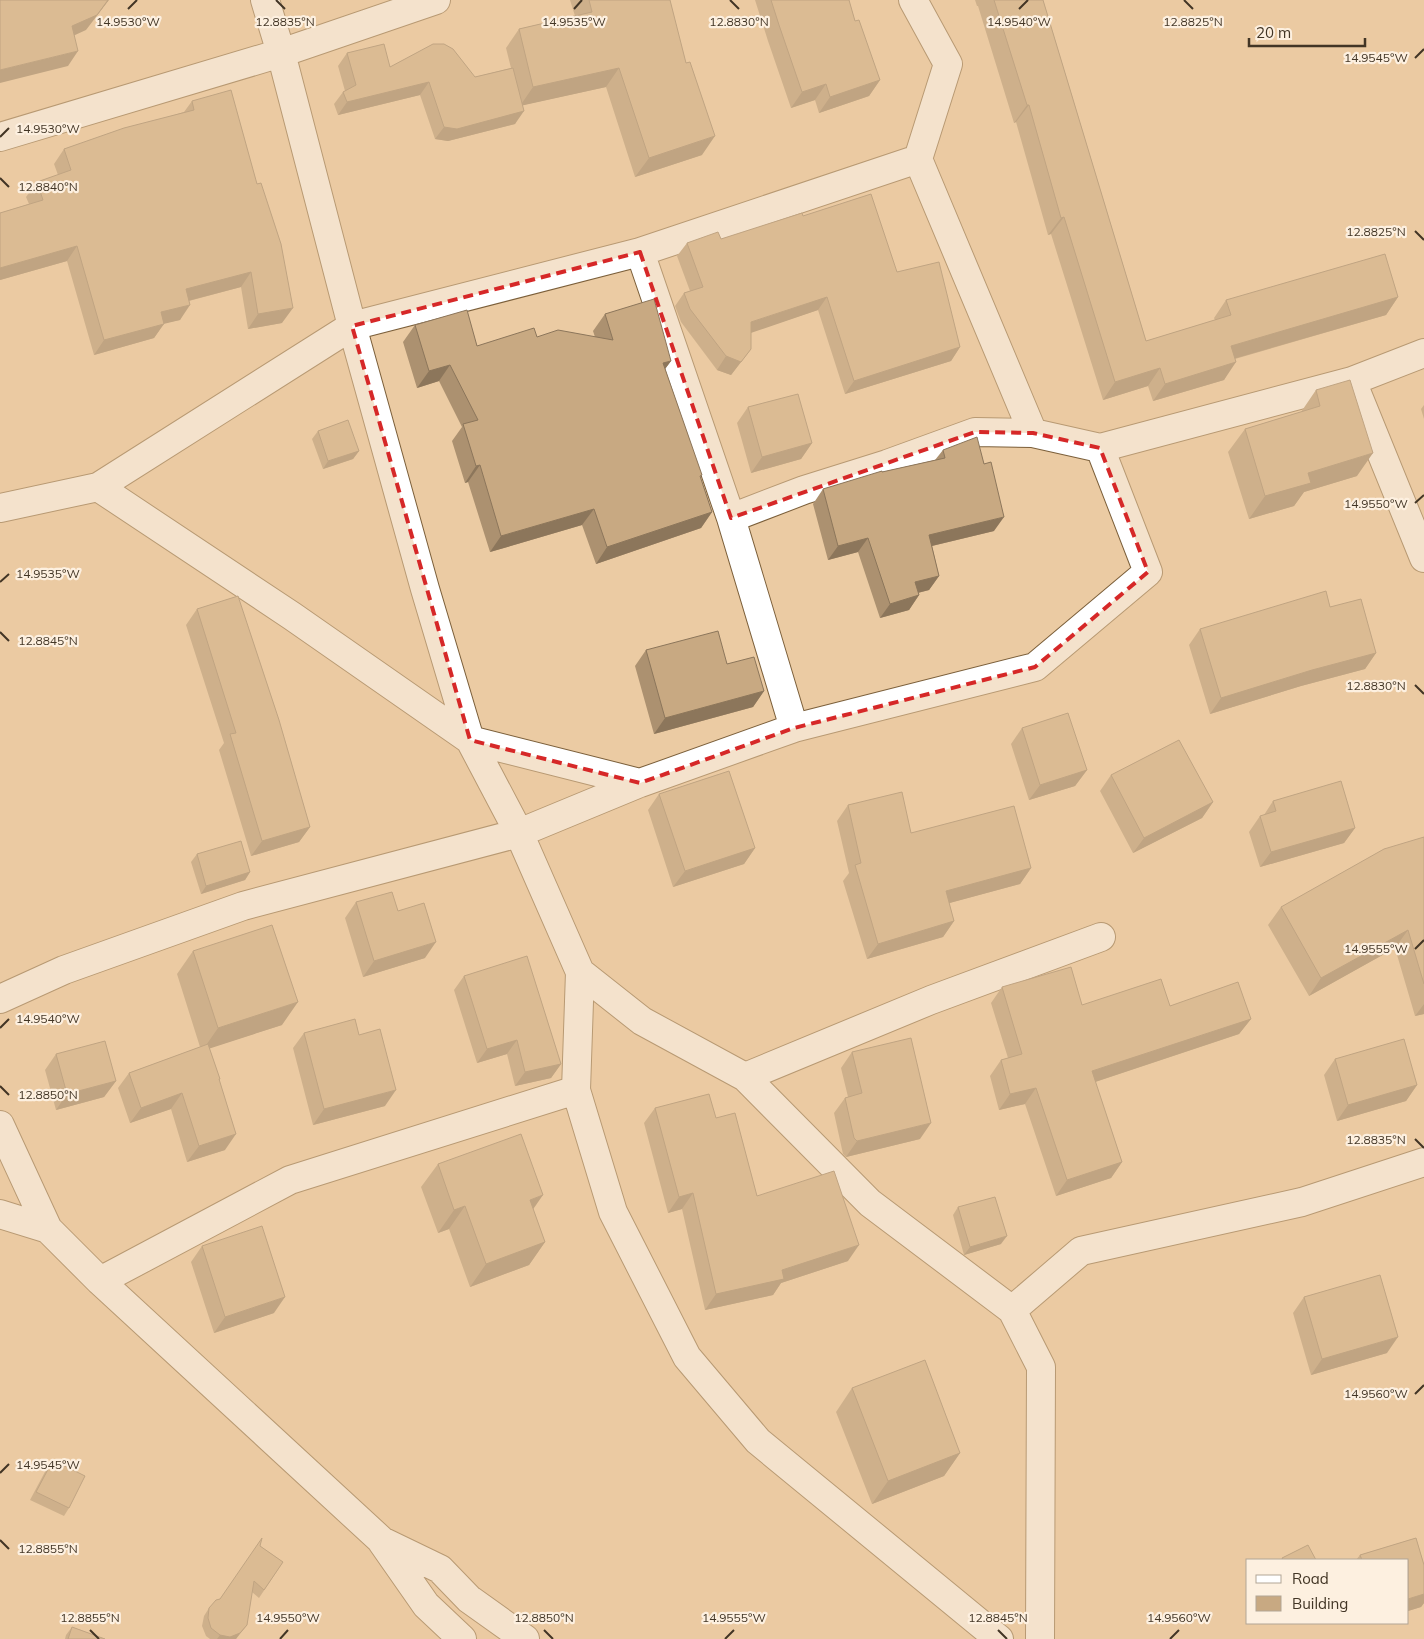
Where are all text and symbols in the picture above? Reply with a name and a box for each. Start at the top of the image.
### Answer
text: 14.9530°W [96,14,160,29]
text: 12.8835°N [255,14,315,29]
text: 14.9535°W [542,14,606,29]
text: 12.8830°N [709,14,769,29]
text: 14.9540°W [987,14,1051,29]
text: 12.8825°N [1163,14,1223,29]
scale bar [1249,15,1365,47]
text: 20 m [1256,23,1291,42]
text: 14.9545°W [1344,50,1408,65]
text: 14.9530°W [16,121,80,136]
text: 12.8840°N [18,179,78,194]
text: 12.8825°N [1346,224,1406,239]
text: 14.9550°W [1344,496,1408,511]
text: 14.9535°W [16,566,80,581]
text: 12.8845°N [18,633,78,648]
text: 12.8830°N [1346,678,1406,693]
text: 14.9555°W [1344,941,1408,956]
text: 14.9540°W [16,1011,80,1026]
text: 12.8850°N [18,1087,78,1102]
text: 12.8835°N [1346,1132,1406,1147]
text: 14.9560°W [1344,1386,1408,1401]
text: 14.9545°W [16,1457,80,1472]
text: 12.8855°N [18,1541,78,1556]
legend [1246,1559,1409,1624]
text: Road [1292,1569,1329,1588]
text: Building [1292,1594,1348,1613]
text: 12.8855°N [60,1610,120,1625]
text: 14.9550°W [256,1610,320,1625]
text: 12.8850°N [514,1610,574,1625]
text: 14.9555°W [702,1610,766,1625]
text: 12.8845°N [968,1610,1028,1625]
text: 14.9560°W [1147,1610,1211,1625]

